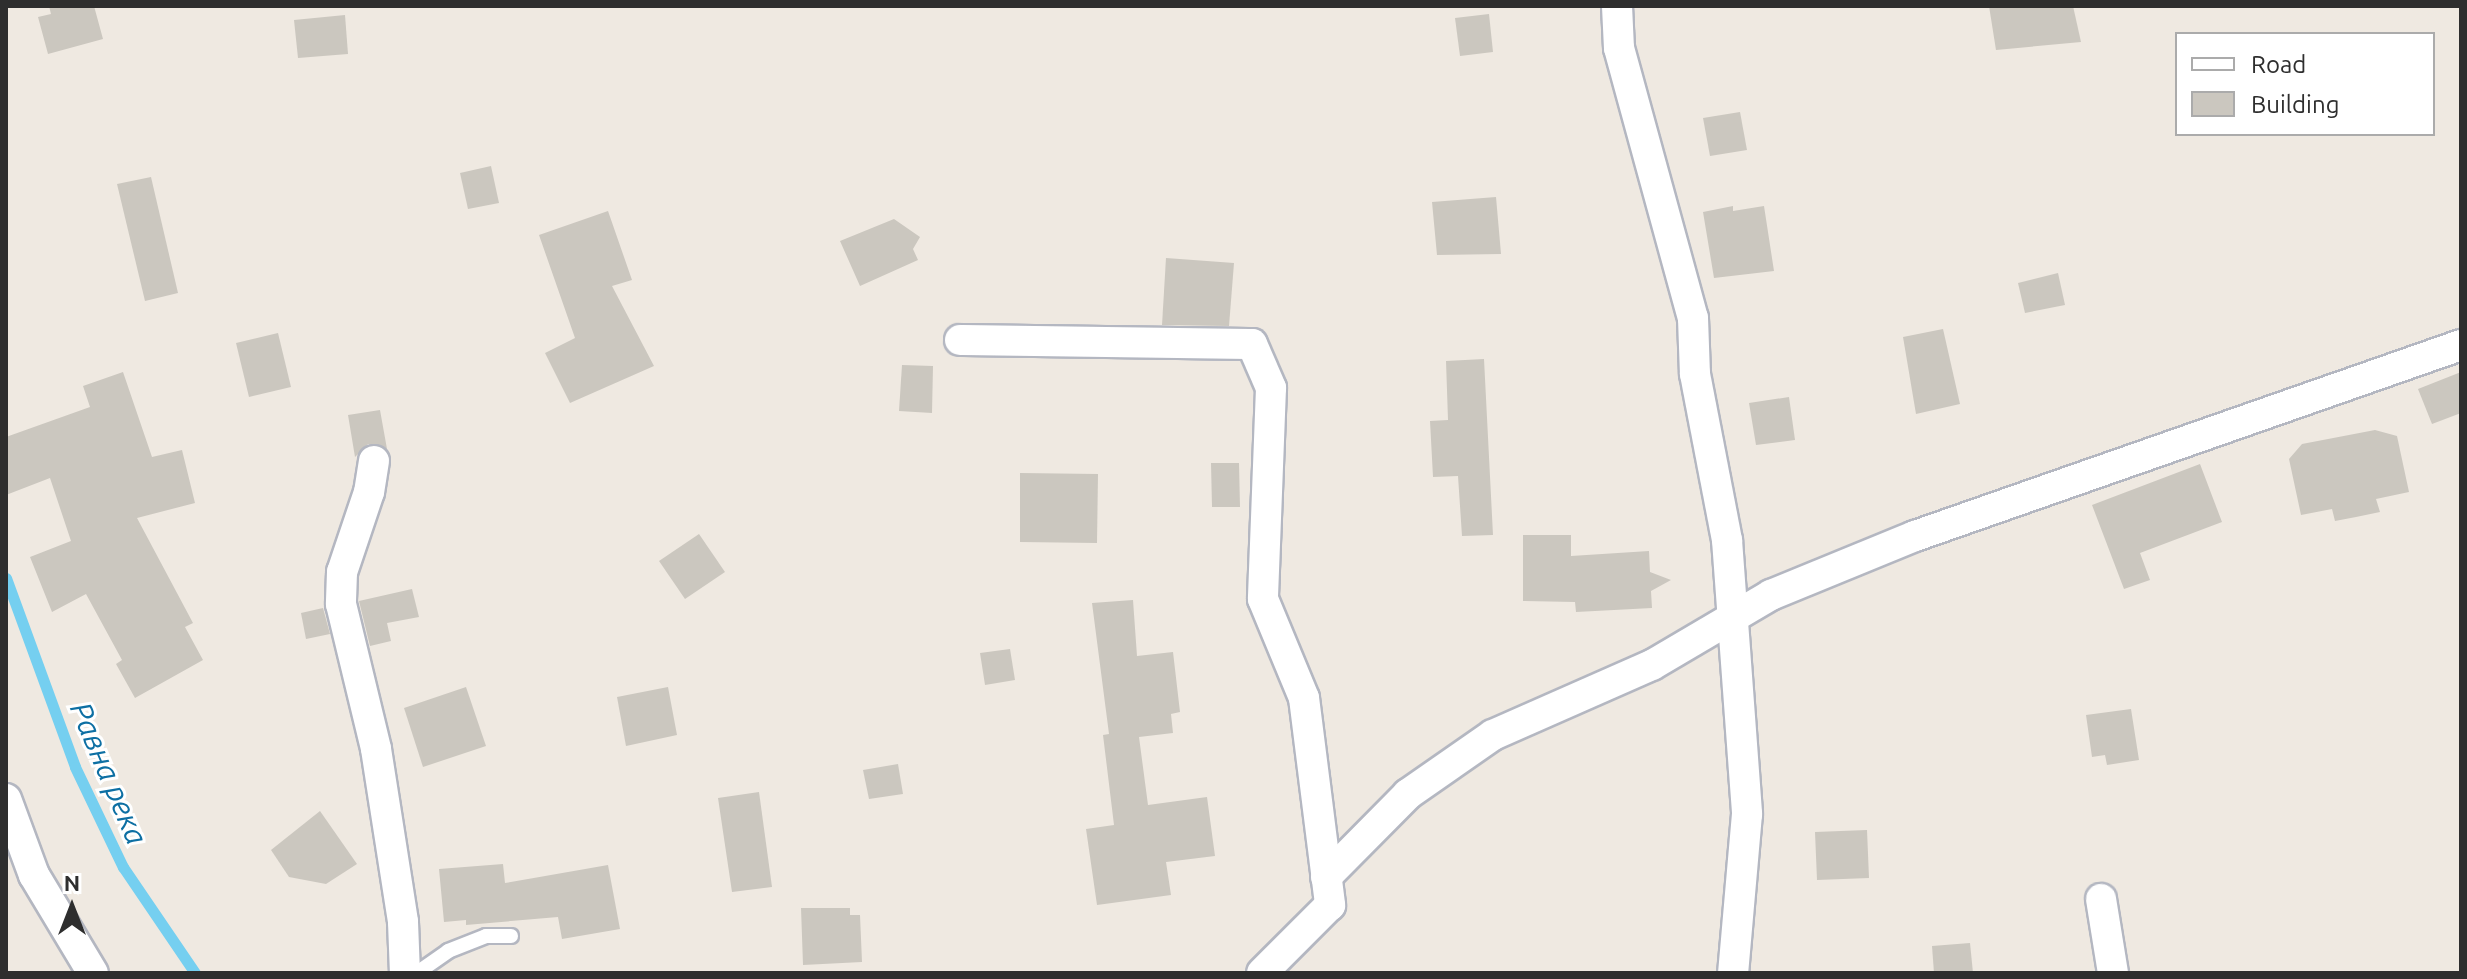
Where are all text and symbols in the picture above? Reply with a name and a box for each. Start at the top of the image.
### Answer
legend [2175,32,2435,136]
text: Road [2251,51,2306,78]
text: Building [2251,91,2339,118]
water label: Равна река [63,696,155,850]
north arrow [32,867,112,947]
text: N [64,870,80,895]

